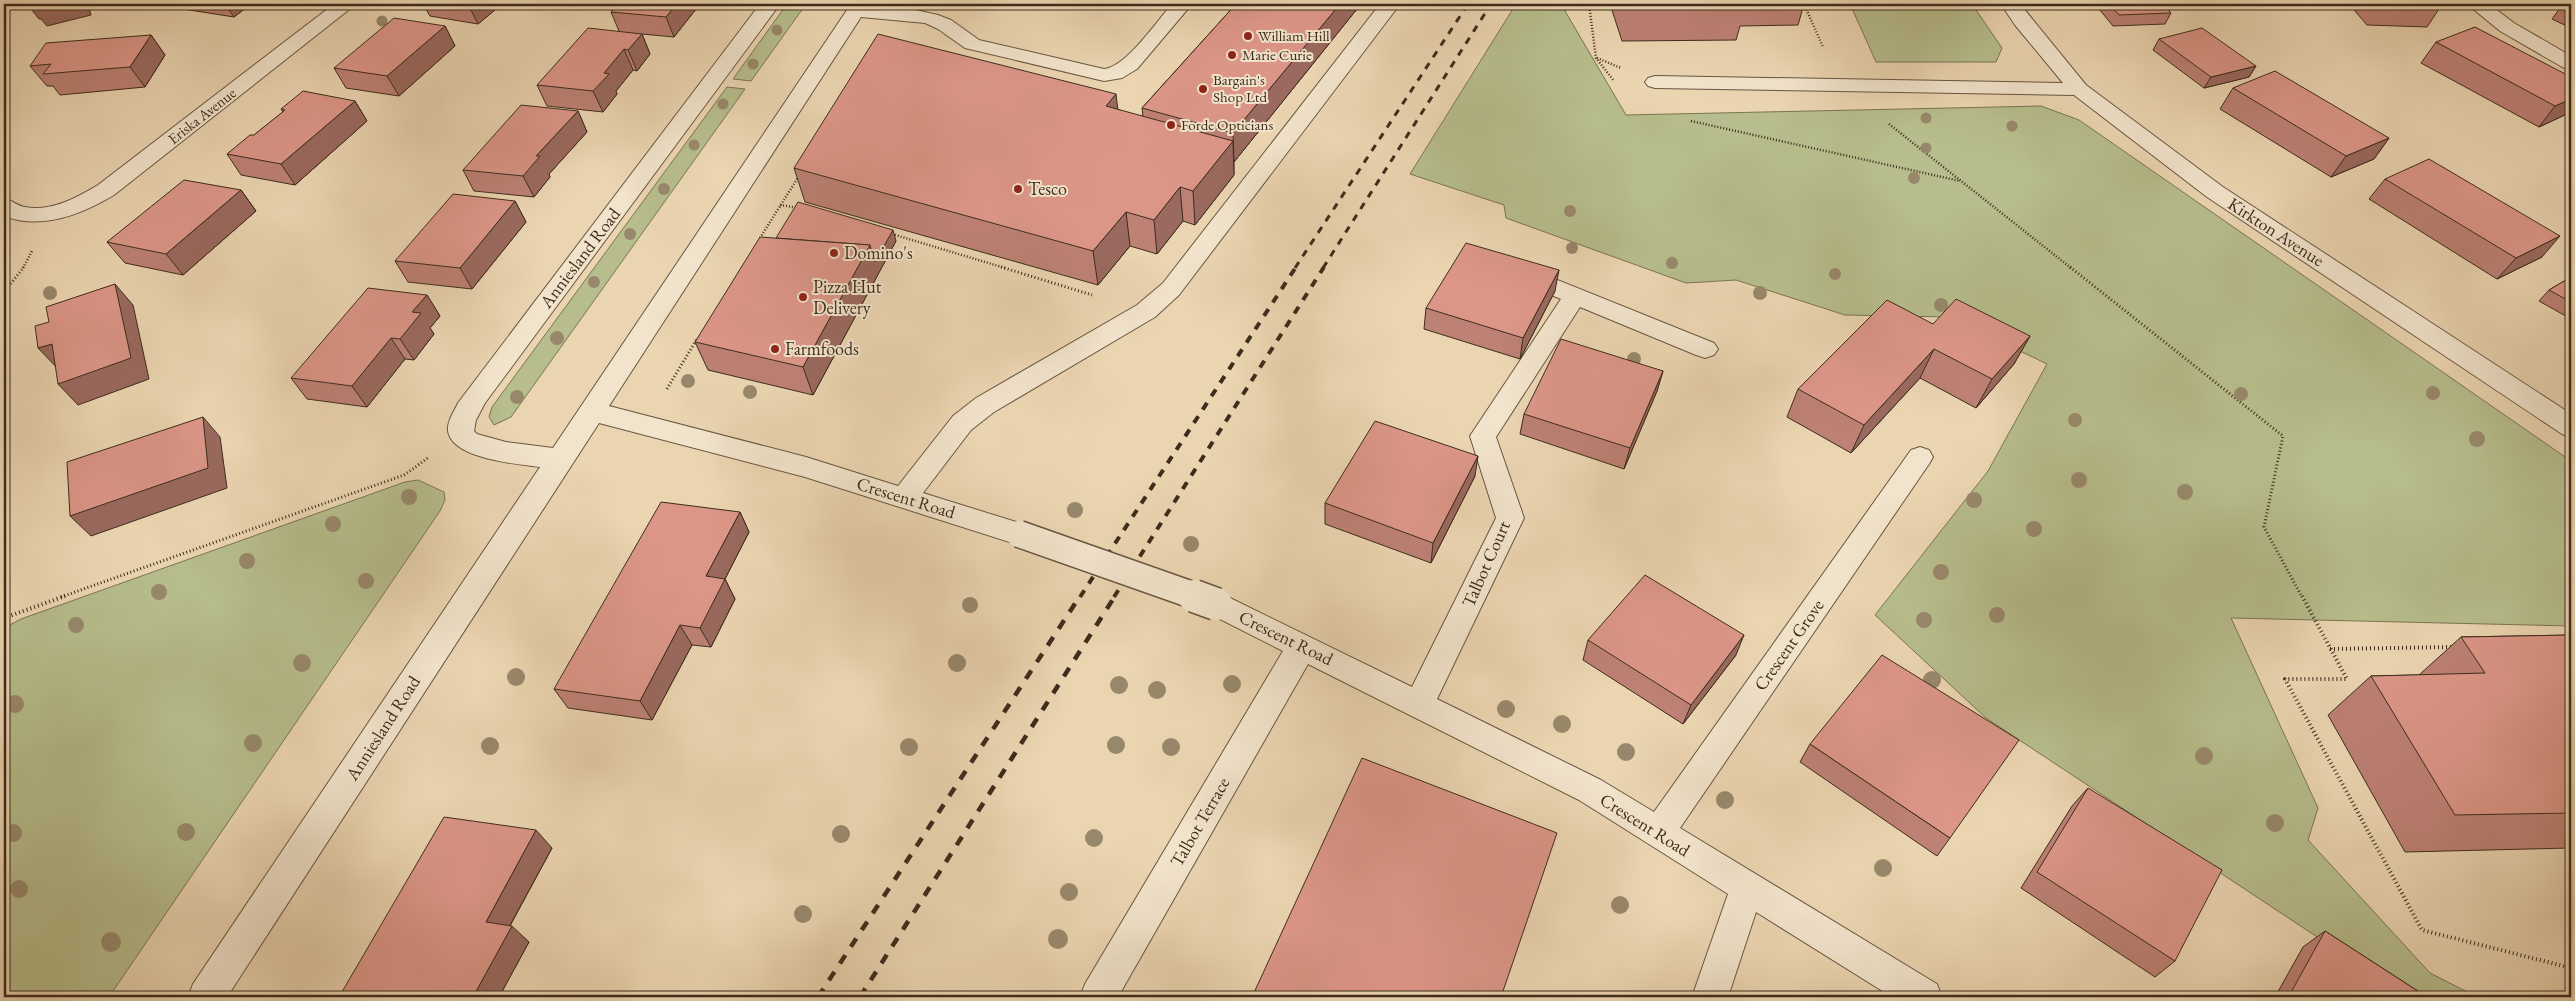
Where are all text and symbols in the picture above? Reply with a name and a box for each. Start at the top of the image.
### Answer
place label: William Hill [1258,26,1330,45]
marker: William Hill [1242,30,1254,42]
place label: Marie Curie [1242,45,1312,64]
marker: Marie Curie [1226,49,1238,61]
place label: Bargain's Shop Ltd [1213,70,1267,106]
street label: Eriska Avenue [164,83,240,148]
marker: Bargain's Shop Ltd [1197,83,1209,95]
place label: Forde Opticians [1181,115,1273,134]
marker: Forde Opticians [1165,119,1177,131]
place label: Tesco [1028,177,1067,200]
marker: Tesco [1012,183,1024,195]
street label: Kirkton Avenue [2224,192,2329,271]
street label: Anniesland Road [534,202,625,313]
place label: Domino's [844,241,913,264]
marker: Domino's [828,247,840,259]
place label: Pizza Hut Delivery [813,275,882,319]
marker: Pizza Hut Delivery [797,291,809,303]
place label: Farmfoods [785,337,859,360]
marker: Farmfoods [769,343,781,355]
street label: Crescent Road [854,472,959,524]
street label: Talbot Court [1456,517,1515,610]
street label: Crescent Grove [1749,594,1829,695]
street label: Crescent Road [1235,605,1338,671]
street label: Anniesland Road [340,670,425,785]
street label: Talbot Terrace [1165,773,1234,871]
street label: Crescent Road [1596,788,1695,862]

